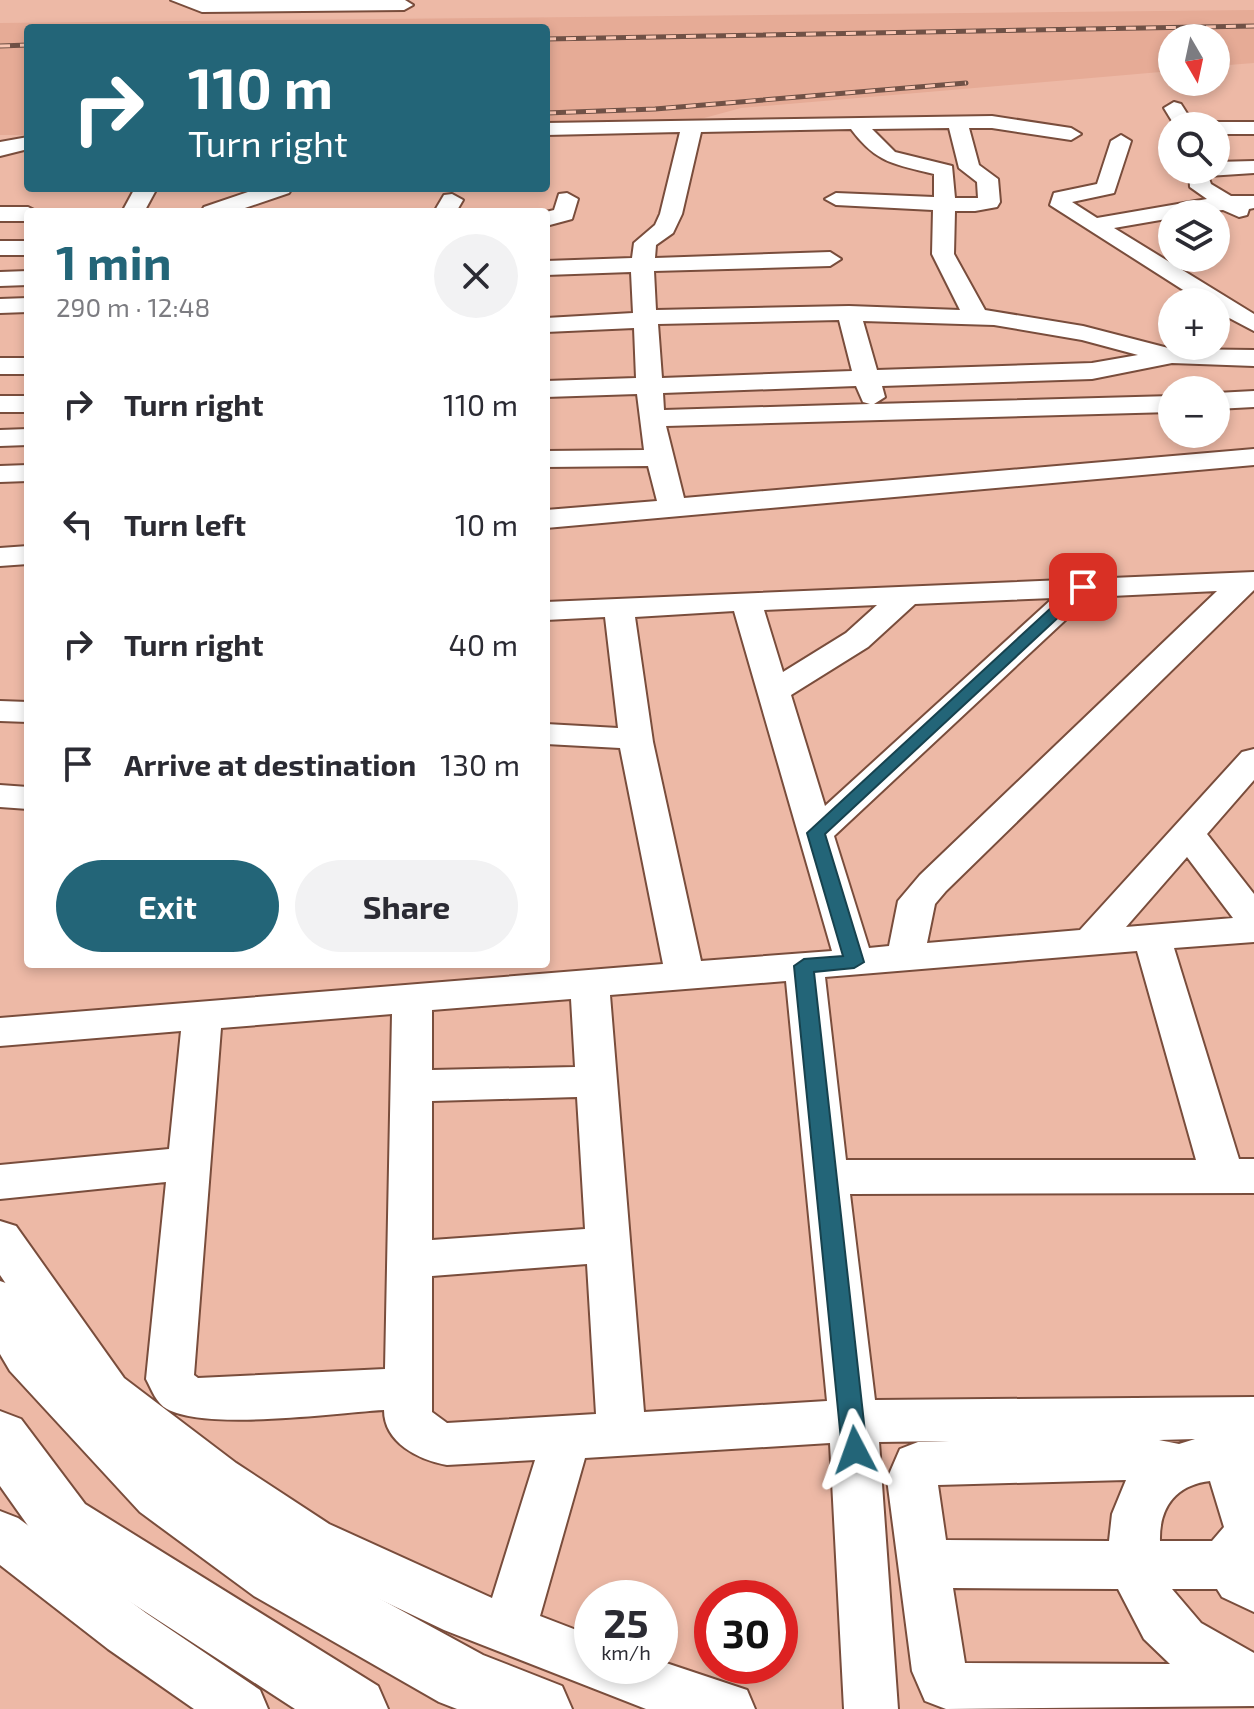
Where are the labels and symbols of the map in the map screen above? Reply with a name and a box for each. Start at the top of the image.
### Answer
north arrow [1158,24,1230,96]
pin [1049,553,1117,621]
position arrow [813,1408,897,1492]
speed limit sign: 30 [694,1580,798,1684]

